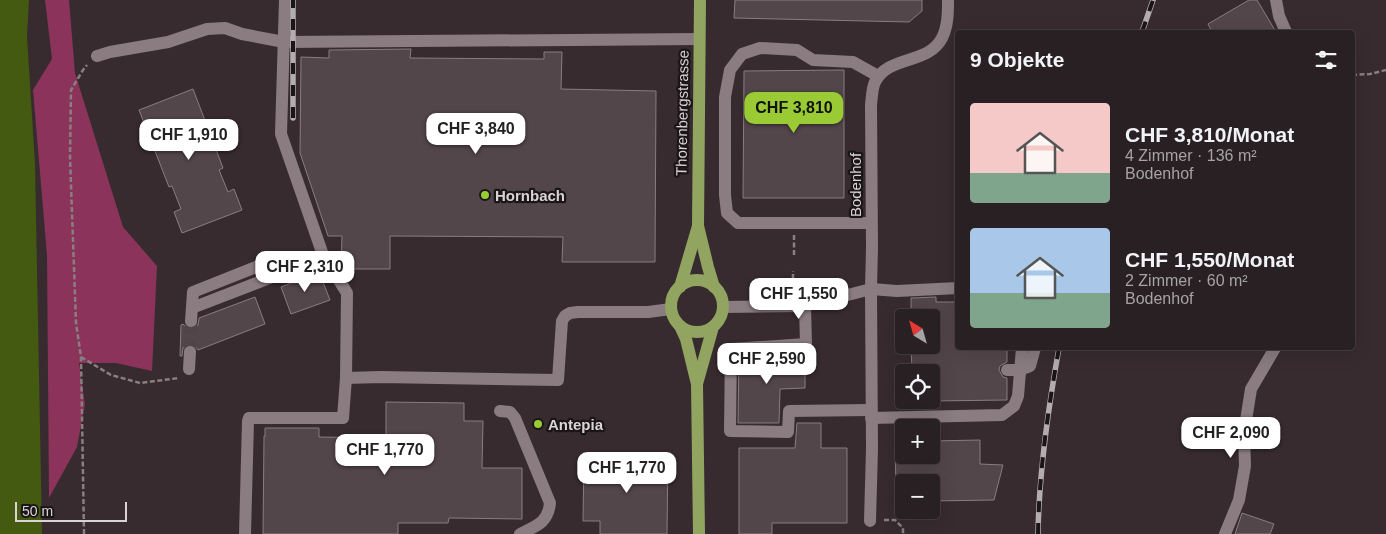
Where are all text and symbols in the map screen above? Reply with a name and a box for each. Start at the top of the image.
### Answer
icon: filters [1312,46,1340,74]
text: 9 Objekte [970,48,1065,71]
street label: Thorenbergstrasse [672,50,692,176]
pin: CHF 3,810 [737,92,851,134]
text: CHF 3,810 [755,99,833,116]
pin: CHF 3,840 [419,112,533,155]
pin: CHF 1,910 [132,119,246,161]
text: CHF 3,840 [437,120,515,137]
icon: home [1010,123,1070,183]
text: CHF 3,810/Monat [1125,123,1294,146]
text: CHF 1,910 [150,126,228,143]
text: 4 Zimmer · 136 m² [1125,147,1257,164]
street label: Bodenhof [847,152,864,217]
text: Bodenhof [1125,165,1194,182]
place label: Hornbach [495,187,565,204]
marker: Hornbach [479,189,491,201]
icon: home [1010,248,1070,308]
text: CHF 1,550/Monat [1125,248,1294,271]
pin: CHF 2,310 [248,250,362,293]
text: CHF 2,310 [266,258,344,275]
text: 2 Zimmer · 60 m² [1125,272,1248,289]
pin: CHF 1,550 [742,278,856,320]
text: CHF 1,550 [760,285,838,302]
text: Bodenhof [1125,290,1194,307]
north arrow [895,309,940,354]
map controls [895,309,940,519]
pin: CHF 2,590 [710,342,824,385]
text: CHF 2,590 [728,350,806,367]
button: locate [895,364,940,409]
place label: Antepia [548,416,604,433]
pin: CHF 2,090 [1174,416,1288,459]
marker: Antepia [532,418,544,430]
button: + [895,419,940,464]
text: CHF 2,090 [1192,424,1270,441]
pin: CHF 1,770 [328,434,442,476]
text: CHF 1,770 [346,441,424,458]
pin: CHF 1,770 [570,452,684,494]
text: CHF 1,770 [588,459,666,476]
button: − [895,474,940,519]
scale bar [15,499,128,522]
text: 50 m [22,503,53,519]

